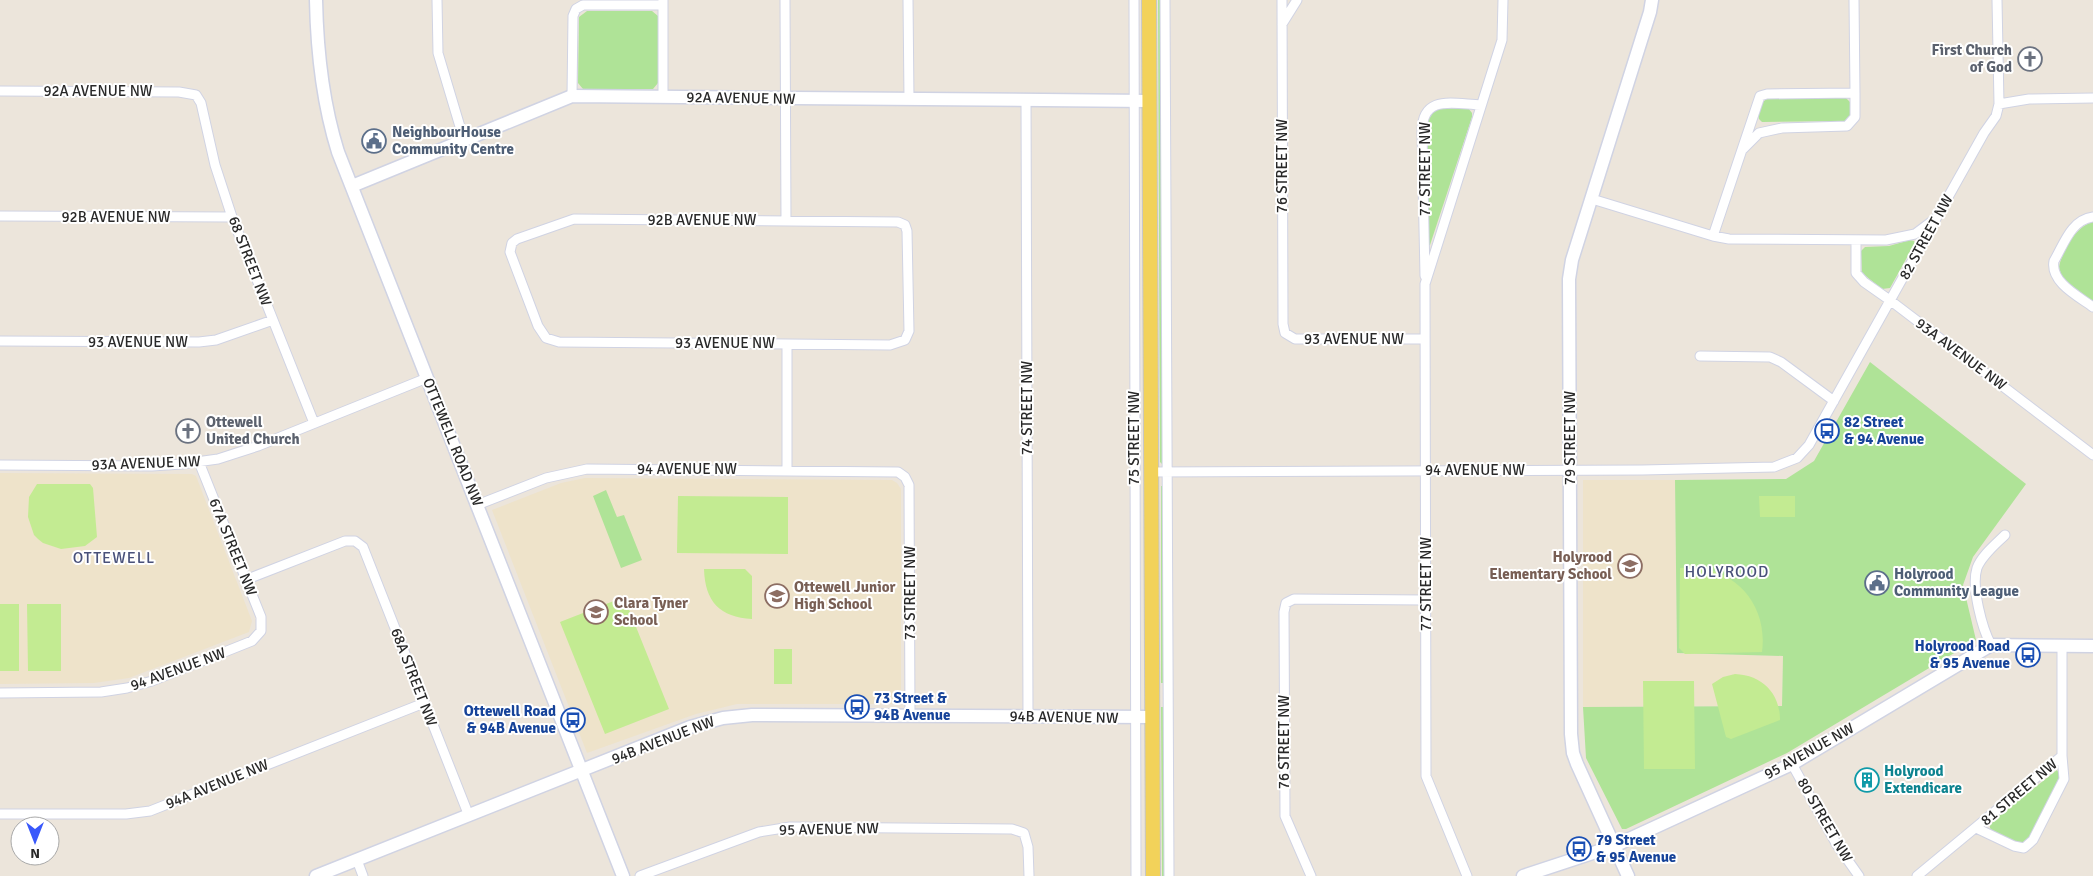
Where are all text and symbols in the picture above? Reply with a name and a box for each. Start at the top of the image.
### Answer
place label: First Church of God [1931,41,2012,76]
church icon: First Church of God [2017,46,2043,72]
street label: 92A AVENUE NW [43,82,153,100]
street label: 92A AVENUE NW [686,88,796,108]
street label: 76 STREET NW [1273,119,1291,213]
street label: 77 STREET NW [1416,122,1434,216]
place label: NeighbourHouse Community Centre [392,123,514,158]
public building icon: NeighbourHouse Community Centre [361,128,387,154]
street label: 82 STREET NW [1895,191,1957,283]
street label: 92B AVENUE NW [61,208,171,226]
street label: 92B AVENUE NW [647,211,757,229]
street label: 68 STREET NW [225,214,275,309]
street label: 93A AVENUE NW [1912,314,2010,394]
street label: 93 AVENUE NW [1304,330,1404,348]
street label: 93 AVENUE NW [88,333,188,351]
street label: 93 AVENUE NW [675,334,775,352]
street label: 74 STREET NW [1018,361,1036,455]
street label: OTTEWELL ROAD NW [419,375,487,509]
street label: 75 STREET NW [1125,391,1143,485]
street label: 79 STREET NW [1561,391,1579,485]
place label: Ottewell United Church [206,413,300,448]
place label: 82 Street & 94 Avenue [1844,413,1924,448]
church icon: Ottewell United Church [175,418,201,444]
bus stop icon: 82 Street & 94 Avenue [1814,418,1840,444]
street label: 93A AVENUE NW [91,452,201,474]
street label: 94 AVENUE NW [637,460,737,478]
street label: 94 AVENUE NW [1425,461,1525,479]
street label: 67A STREET NW [205,496,261,599]
street label: 77 STREET NW [1417,537,1435,631]
street label: 73 STREET NW [901,546,919,640]
district label: OTTEWELL [73,548,155,568]
place label: Holyrood Elementary School [1489,548,1612,583]
school or university icon: Holyrood Elementary School [1617,553,1643,579]
district label: HOLYROOD [1685,562,1769,582]
place label: Holyrood Community League [1894,565,2019,600]
public building icon: Holyrood Community League [1864,570,1890,596]
place label: Ottewell Junior High School [794,578,895,613]
school or university icon: Ottewell Junior High School [764,583,790,609]
place label: Clara Tyner School [614,594,688,629]
school or university icon: Clara Tyner School [583,599,609,625]
street label: 68A STREET NW [387,625,441,729]
place label: Holyrood Road & 95 Avenue [1915,637,2010,672]
bus stop icon: Holyrood Road & 95 Avenue [2015,642,2041,668]
street label: 94 AVENUE NW [128,643,228,695]
place label: 73 Street & 94B Avenue [874,689,950,724]
bus stop icon: 73 Street & 94B Avenue [844,694,870,720]
street label: 76 STREET NW [1275,695,1293,789]
place label: Ottewell Road & 94B Avenue [464,702,556,737]
bus stop icon: Ottewell Road & 94B Avenue [560,707,586,733]
street label: 94B AVENUE NW [1009,707,1119,727]
street label: 94B AVENUE NW [609,712,717,768]
street label: 95 AVENUE NW [1761,719,1857,783]
street label: 94A AVENUE NW [163,755,271,813]
street label: 81 STREET NW [1977,755,2061,829]
place label: Holyrood Extendicare [1884,762,1962,797]
building icon: Holyrood Extendicare [1854,767,1880,793]
street label: 80 STREET NW [1794,775,1857,866]
north arrow [10,816,60,866]
street label: 95 AVENUE NW [779,819,879,839]
place label: 79 Street & 95 Avenue [1596,831,1676,866]
bus stop icon: 79 Street & 95 Avenue [1566,836,1592,862]
text: N [30,845,40,862]

